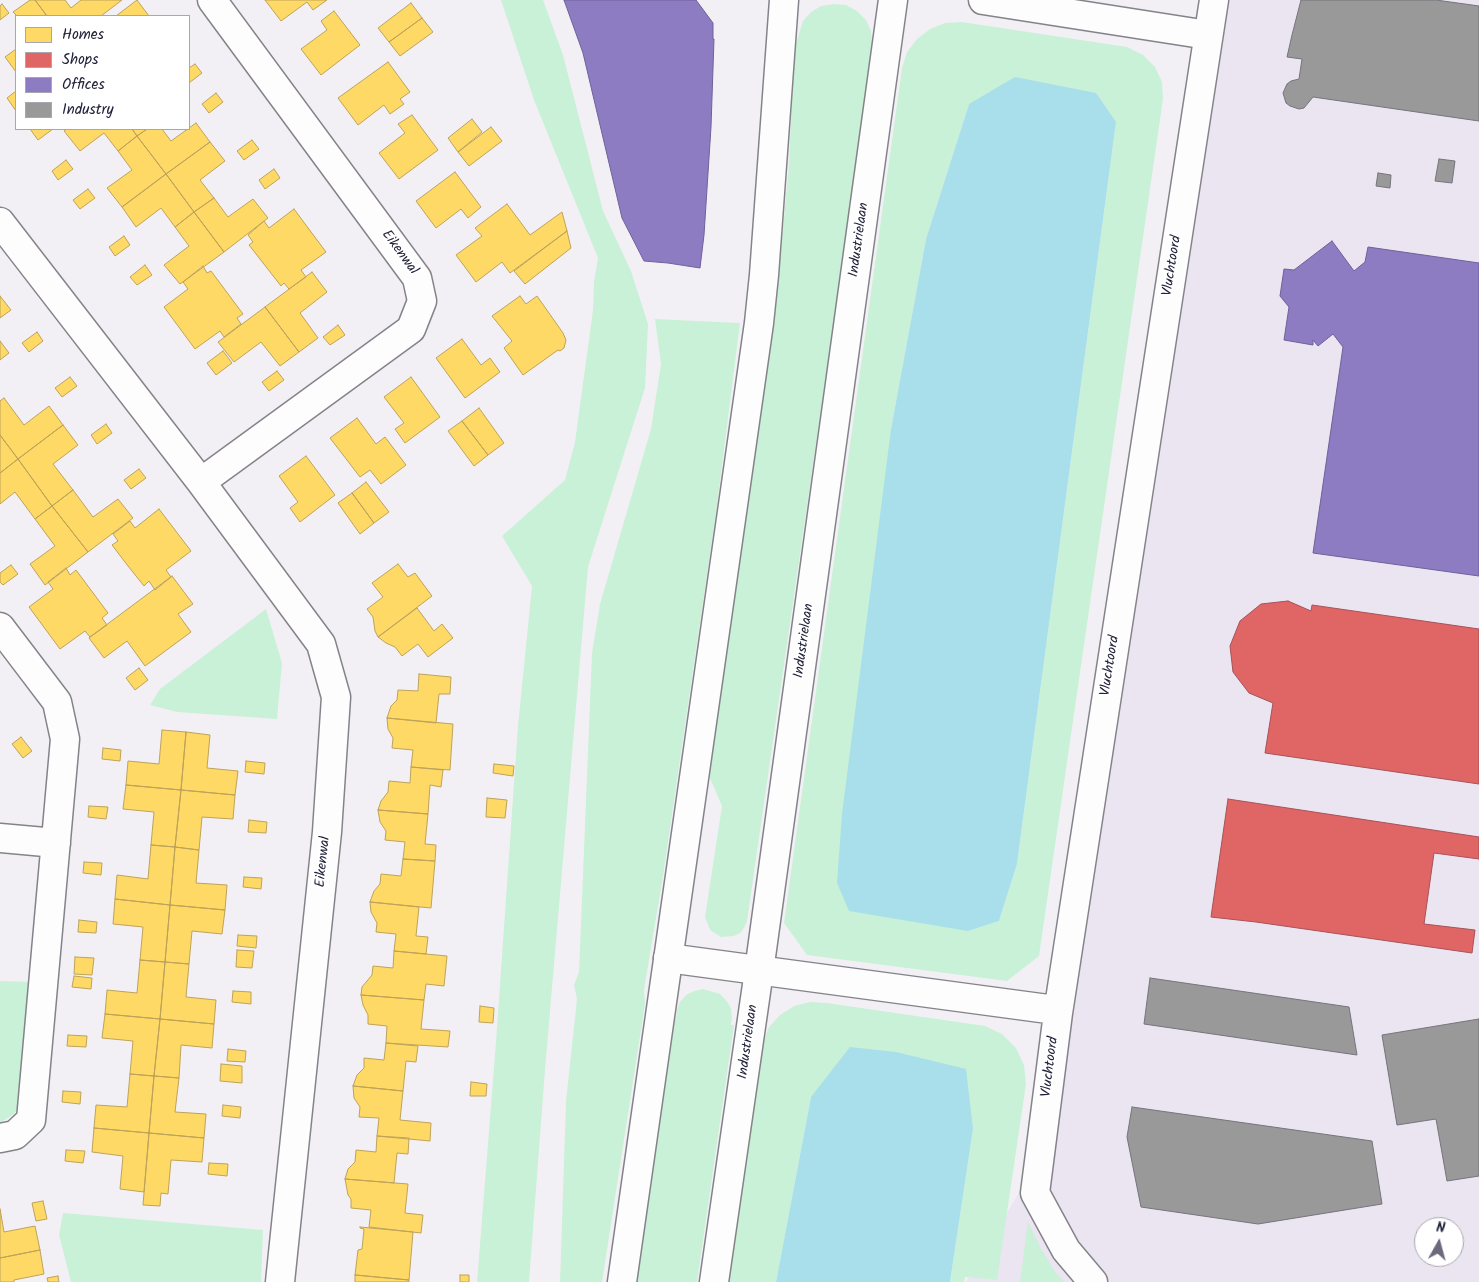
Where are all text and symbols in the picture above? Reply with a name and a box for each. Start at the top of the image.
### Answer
legend [15,15,190,130]
text: Homes [62,23,104,47]
text: Shops [62,48,98,72]
text: Offices [62,73,105,97]
text: Industry [62,98,114,122]
street label: Industrielaan [846,202,874,278]
street label: Eikenwal [377,227,421,279]
street label: Vluchtoord [1160,235,1186,297]
street label: Industrielaan [791,603,819,679]
street label: Vluchtoord [1098,635,1124,697]
street label: Eikenwal [313,836,335,888]
street label: Industrielaan [735,1004,763,1080]
street label: Vluchtoord [1039,1036,1063,1098]
north arrow [1414,1217,1464,1267]
text: N [1435,1217,1446,1240]

